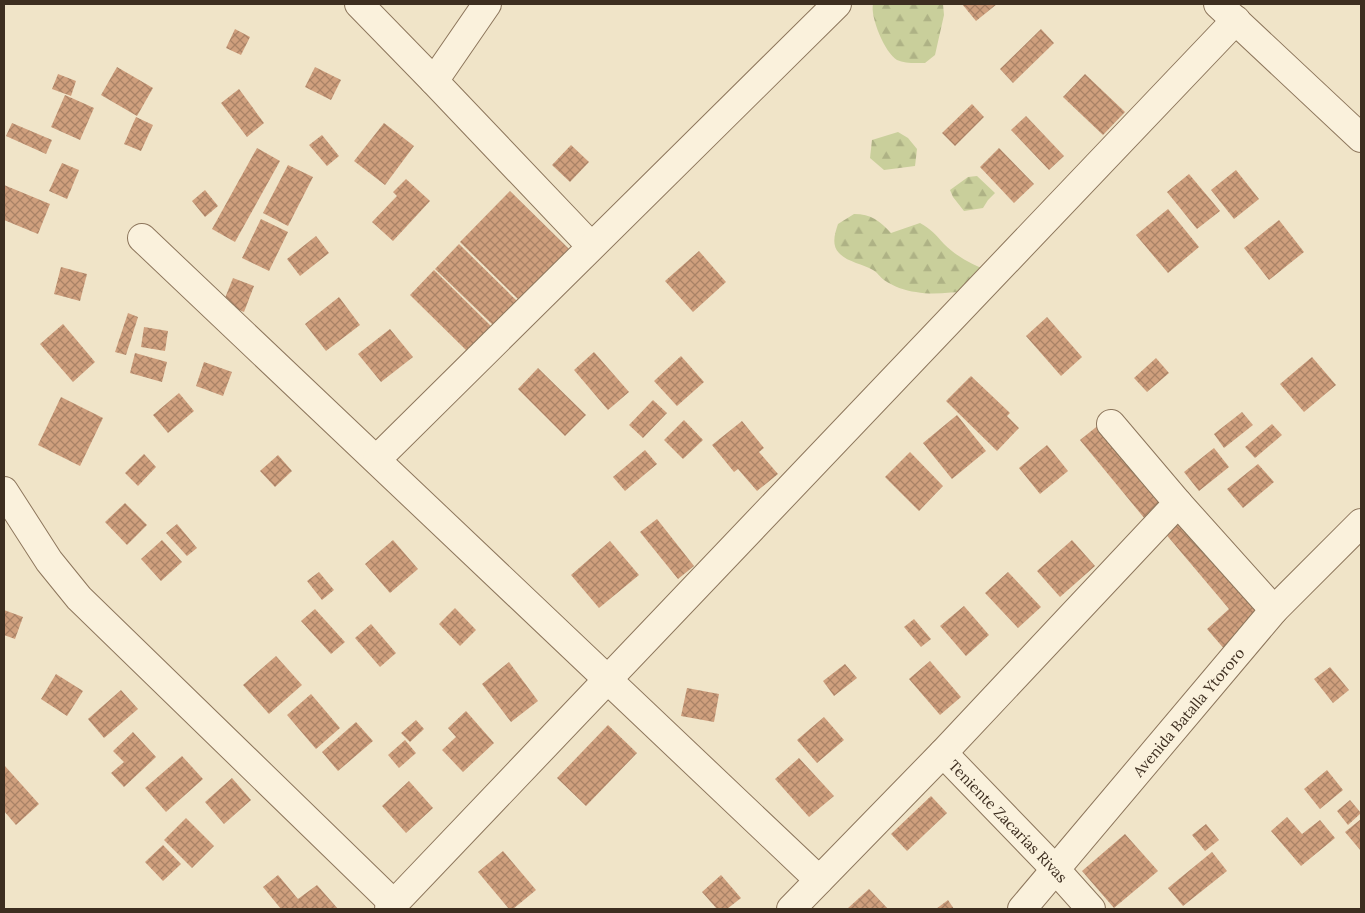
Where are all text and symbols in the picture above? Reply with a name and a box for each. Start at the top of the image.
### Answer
street label: Avenida Batalla Ytororo [1128,643,1248,781]
street label: Teniente Zacarías Rivas [945,755,1072,886]

